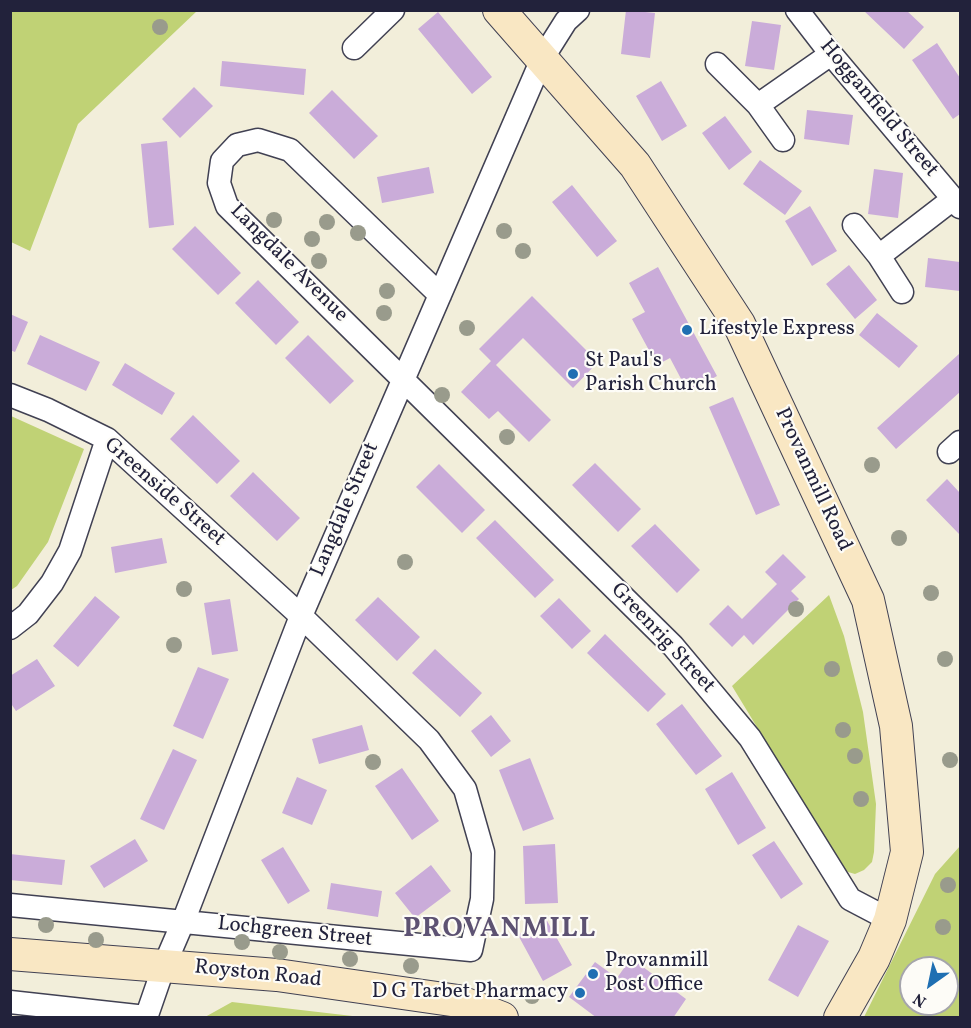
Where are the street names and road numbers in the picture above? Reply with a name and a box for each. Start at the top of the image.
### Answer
street label: Hogganfield Street [813,35,943,183]
street label: Langdale Avenue [224,200,352,328]
street label: Provanmill Road [768,404,856,556]
street label: Greenside Street [98,433,230,553]
street label: Langdale Street [306,439,386,581]
street label: Greenrig Street [604,579,720,699]
street label: Lochgreen Street [216,912,374,954]
street label: Royston Road [193,956,323,994]

